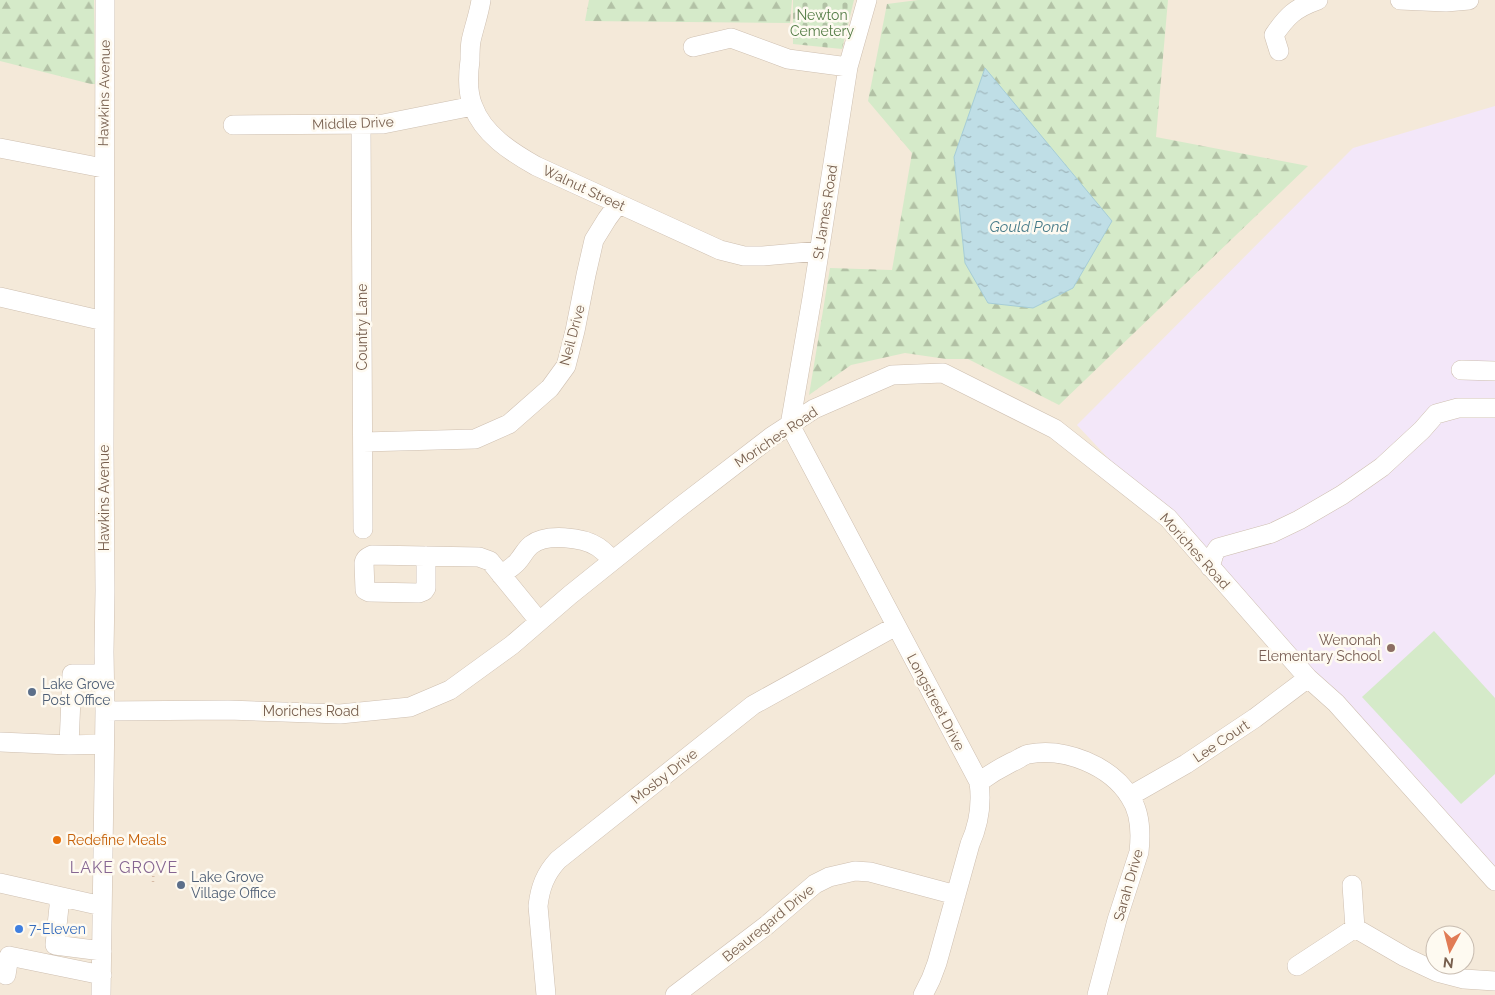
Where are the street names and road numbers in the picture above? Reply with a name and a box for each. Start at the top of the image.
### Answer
street label: Hawkins Avenue [95,40,113,146]
street label: Middle Drive [312,114,394,132]
street label: Walnut Street [540,162,628,214]
street label: St James Road [810,164,840,260]
street label: Country Lane [354,284,370,370]
street label: Neil Drive [556,303,588,367]
street label: Moriches Road [732,403,820,471]
street label: Hawkins Avenue [96,445,112,551]
street label: Moriches Road [1157,510,1233,592]
street label: Longstreet Drive [904,651,968,753]
street label: Moriches Road [263,703,359,719]
street label: Lee Court [1190,716,1252,765]
street label: Mosby Drive [628,745,700,807]
street label: Sarah Drive [1110,847,1146,923]
street label: Beauregard Drive [719,881,817,965]

